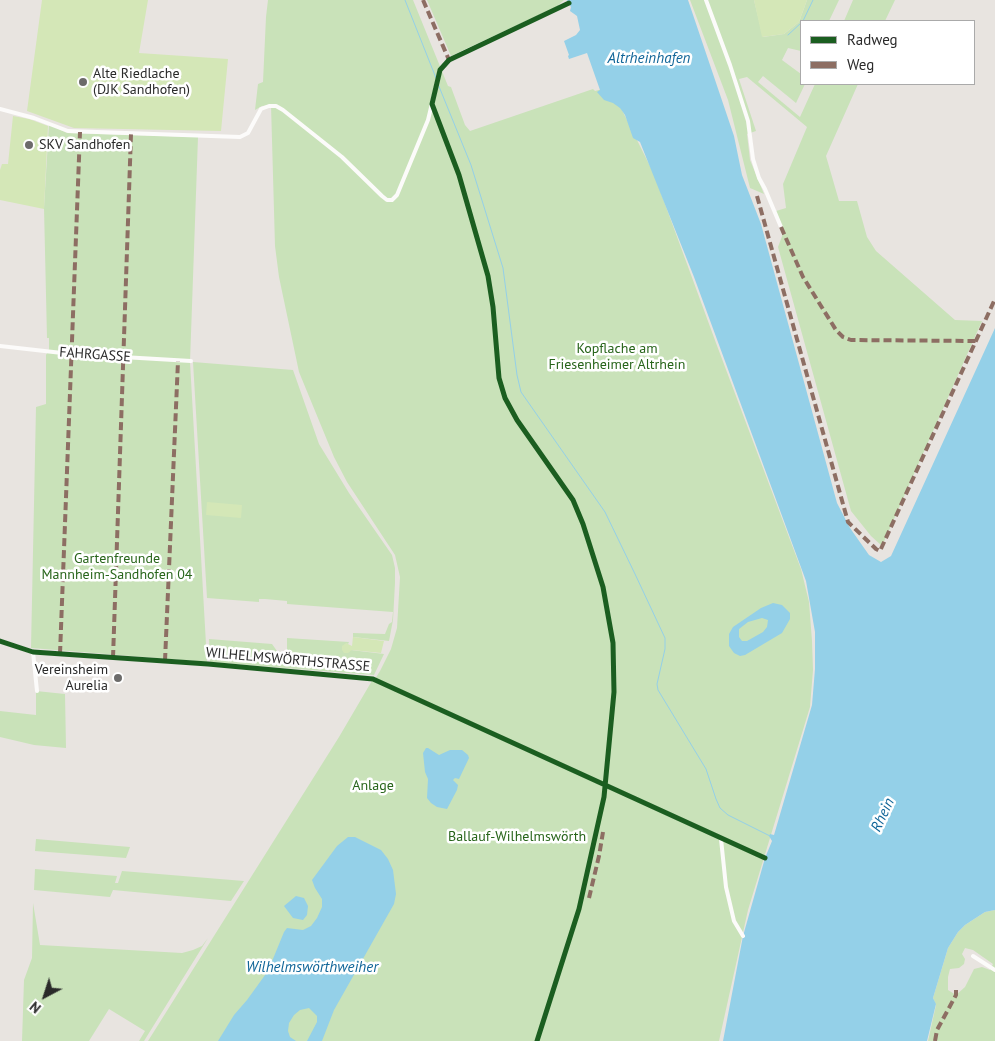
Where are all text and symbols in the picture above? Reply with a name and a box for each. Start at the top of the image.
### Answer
legend [800,20,975,85]
text: Radweg [847,30,898,49]
water label: Altrheinhafen [608,50,690,68]
text: Weg [847,55,874,74]
place label: Alte Riedlache (DJK Sandhofen) [93,66,190,98]
marker: Alte Riedlache (DJK Sandhofen) [77,76,89,88]
place label: SKV Sandhofen [39,137,130,153]
marker: SKV Sandhofen [23,139,35,151]
park label: Kopflache am Friesenheimer Altrhein [549,341,685,374]
street label: FAHRGASSE [59,344,131,366]
park label: Gartenfreunde Mannheim-Sandhofen 04 [42,551,192,584]
street label: WILHELMSWÖRTHSTRASSE [205,644,371,676]
place label: Vereinsheim Aurelia [35,662,108,694]
marker: Vereinsheim Aurelia [112,672,124,684]
park label: Anlage [352,778,394,794]
water label: Rhein [867,795,899,835]
park label: Ballauf-Wilhelmswörth [448,829,586,845]
water label: Wilhelmswörthweiher [246,959,378,977]
north arrow [20,971,70,1021]
text: N [26,998,45,1017]

